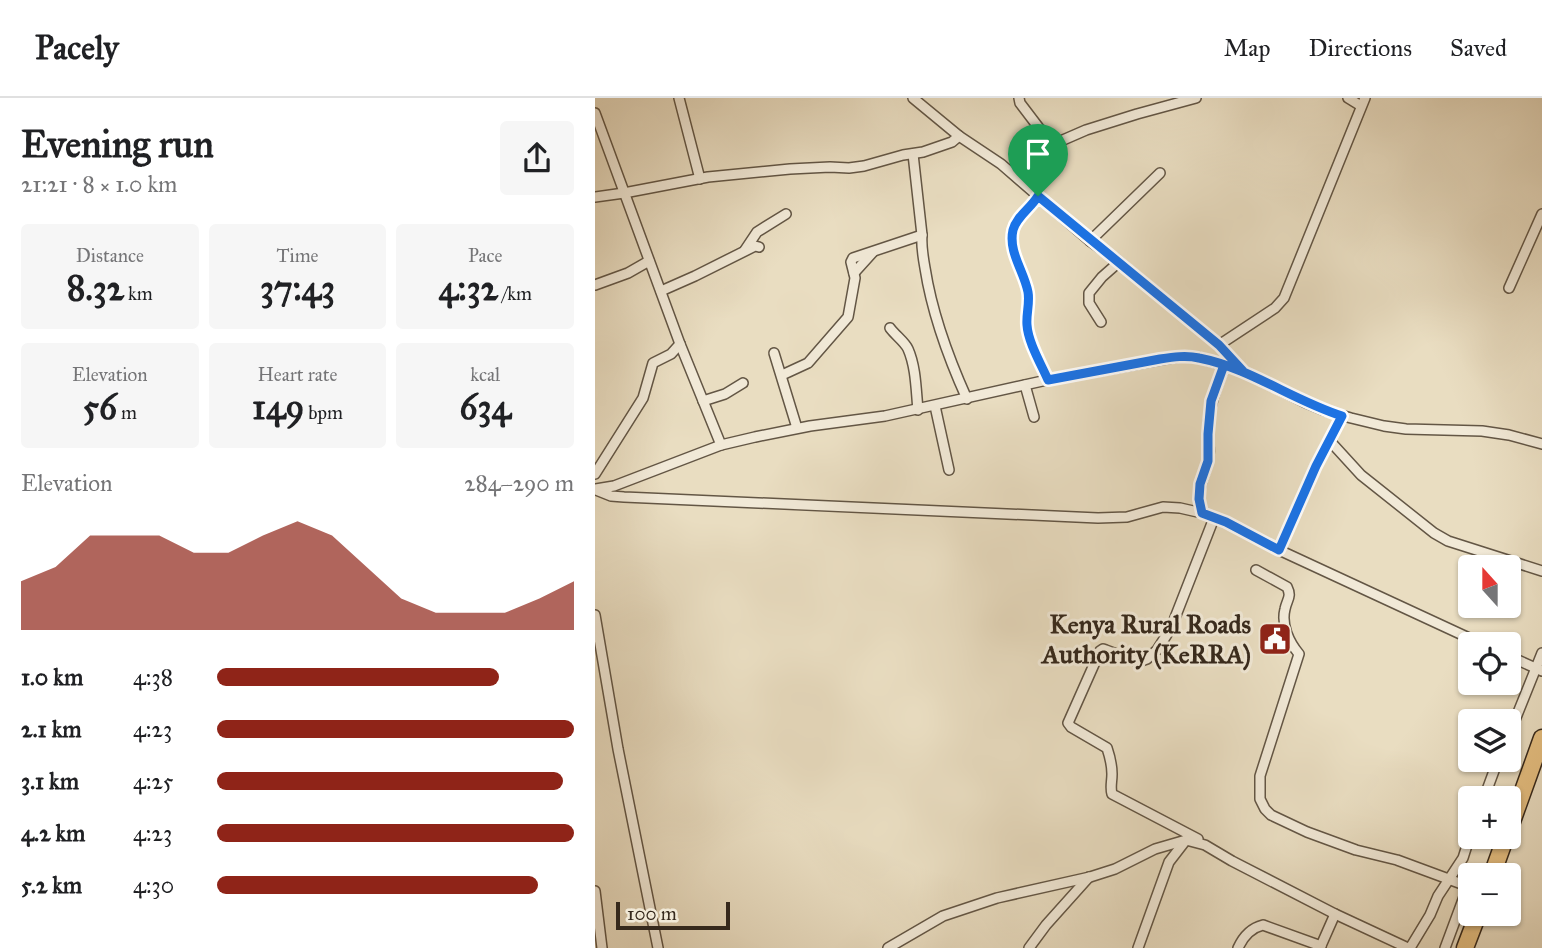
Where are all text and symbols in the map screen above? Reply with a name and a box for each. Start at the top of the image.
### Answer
text: Pacely [35,28,119,68]
text: Map [1224,33,1271,63]
text: Directions [1309,33,1412,63]
text: Saved [1450,33,1507,63]
text: Evening run [21,121,214,167]
button: share [500,121,574,195]
pin [1008,124,1068,196]
icon: arrive [1019,135,1057,173]
text: 21:21 · 8 × 1.0 km [21,170,177,198]
text: Distance [76,244,144,267]
text: Time [276,244,319,267]
text: Pace [468,244,502,267]
text: 8.32 [67,267,124,310]
text: 37:43 [260,267,335,310]
text: 4:32 [438,267,498,310]
text: km [124,282,153,305]
text: /km [498,282,532,305]
text: Elevation [72,363,148,386]
text: Heart rate [258,363,337,386]
text: kcal [470,363,500,386]
text: 56 [83,386,117,429]
text: 149 [252,386,304,429]
text: 634 [459,386,511,429]
text: m [117,401,137,424]
text: bpm [304,401,343,424]
text: Elevation [21,469,112,497]
text: 284–290 m [464,469,574,497]
north arrow [1458,555,1521,618]
map controls [1458,555,1521,926]
place label: Kenya Rural Roads Authority (KeRRA) [1040,608,1252,671]
public building icon: Kenya Rural Roads Authority (KeRRA) [1256,620,1294,658]
button: locate [1458,632,1521,695]
text: 1.0 km [21,663,83,691]
text: 4:38 [133,663,173,691]
button: layers [1458,709,1521,772]
text: 2.1 km [21,715,82,743]
text: 4:23 [133,715,172,743]
text: 3.1 km [21,767,79,795]
text: 4:25 [133,767,173,795]
button: + [1458,786,1521,849]
text: 4.2 km [21,819,85,847]
text: 4:23 [133,819,172,847]
button: − [1458,863,1521,926]
text: 5.2 km [21,871,82,899]
text: 4:30 [133,871,174,899]
scale bar [616,899,730,931]
text: 100 m [627,902,677,925]

